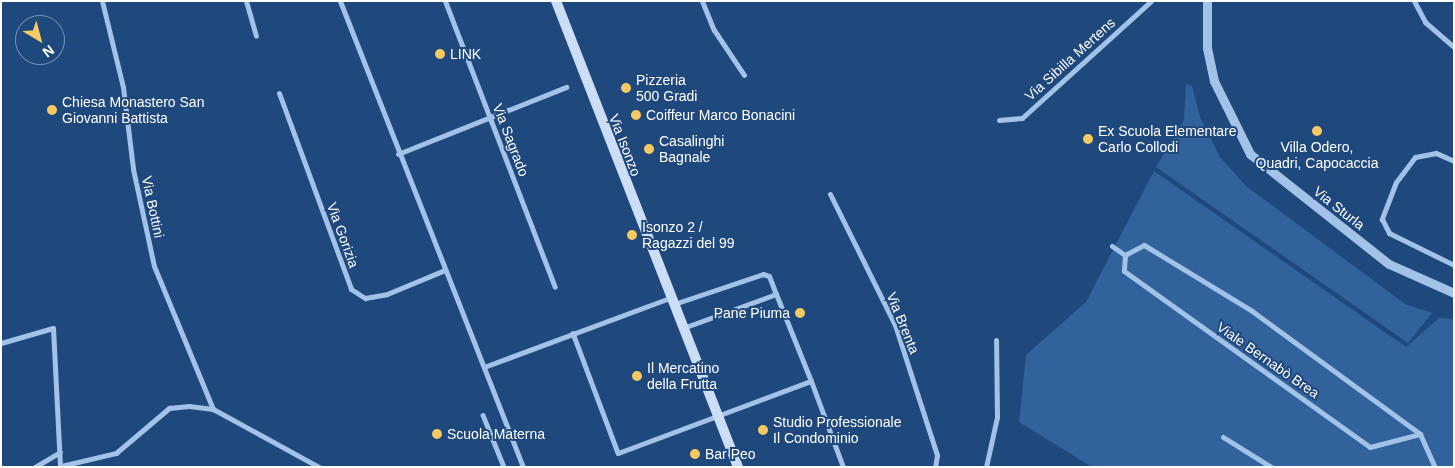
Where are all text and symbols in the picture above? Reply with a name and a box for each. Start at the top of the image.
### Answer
street label: Via Sibilla Mertens [1021,14,1119,104]
north arrow [15,15,65,65]
text: N [40,42,57,61]
place label: LINK [450,46,481,62]
marker: LINK [434,48,446,60]
place label: Pizzeria 500 Gradi [636,72,697,104]
marker: Pizzeria 500 Gradi [620,82,632,94]
place label: Chiesa Monastero San Giovanni Battista [62,94,204,126]
street label: Via Sagrado [489,101,533,179]
marker: Chiesa Monastero San Giovanni Battista [46,104,58,116]
place label: Coiffeur Marco Bonacini [646,107,795,123]
marker: Coiffeur Marco Bonacini [630,109,642,121]
street label: Via Isonzo [605,112,645,178]
place label: Ex Scuola Elementare Carlo Collodi [1098,123,1237,156]
marker: Villa Odero, Quadri, Capocaccia [1311,125,1323,137]
place label: Casalinghi Bagnale [659,133,724,166]
marker: Ex Scuola Elementare Carlo Collodi [1082,133,1094,145]
place label: Villa Odero, Quadri, Capocaccia [1256,139,1378,172]
marker: Casalinghi Bagnale [643,143,655,155]
street label: Via Bottini [138,175,168,239]
street label: Via Sturla [1310,183,1368,233]
street label: Via Gorizia [323,200,363,270]
place label: Isonzo 2 / Ragazzi del 99 [642,219,735,252]
marker: Isonzo 2 / Ragazzi del 99 [626,229,638,241]
street label: Via Brenta [883,290,923,356]
place label: Pane Piuma [714,305,790,321]
marker: Pane Piuma [794,307,806,319]
street label: Viale Bernabò Brea [1214,318,1322,402]
place label: Il Mercatino della Frutta [647,360,719,392]
marker: Il Mercatino della Frutta [631,370,643,382]
place label: Studio Professionale Il Condominio [773,414,901,447]
marker: Studio Professionale Il Condominio [757,424,769,436]
place label: Scuola Materna [447,426,545,442]
marker: Scuola Materna [431,428,443,440]
place label: Bar Peo [705,446,756,462]
marker: Bar Peo [689,448,701,460]

